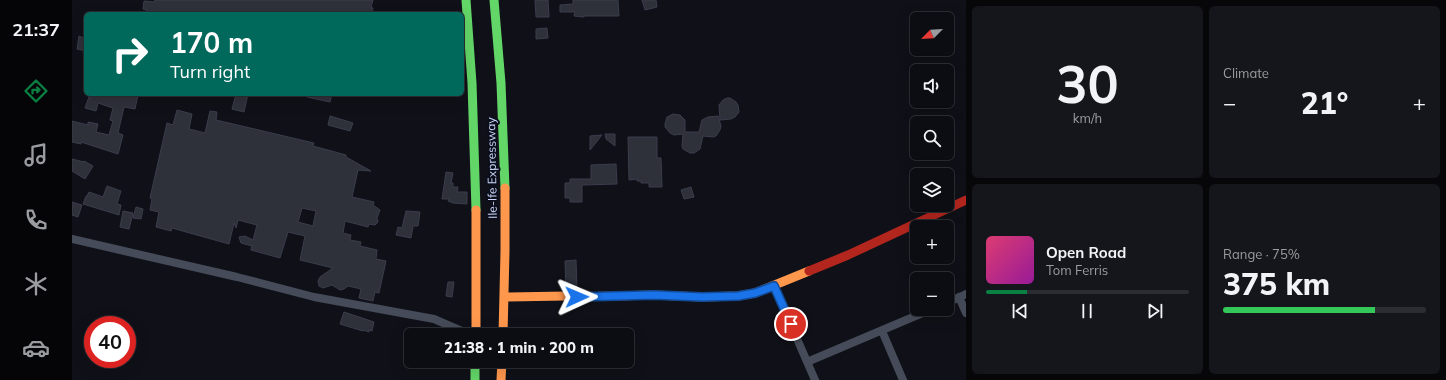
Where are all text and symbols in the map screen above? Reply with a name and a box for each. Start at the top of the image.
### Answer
north arrow [910,12,954,56]
map controls [910,12,954,316]
text: 21:37 [12,18,60,41]
text: 170 m [170,25,253,60]
icon: right [104,28,156,80]
text: 30 [1056,51,1119,116]
text: Turn right [170,60,250,83]
button: sound [910,64,954,108]
text: Climate [1223,65,1269,81]
icon: directions [22,77,50,105]
text: 21° [1301,84,1348,122]
text: − [1223,89,1236,117]
text: + [1413,89,1426,117]
text: km/h [1073,110,1102,126]
button: search [910,116,954,160]
street label: Ile-Ife Expressway [483,117,500,219]
icon: music [22,141,50,169]
button: layers [910,168,954,212]
icon: phone [22,206,50,234]
button: + [910,220,954,264]
text: Open Road [1046,243,1126,262]
text: Range · 75% [1223,246,1300,262]
text: Tom Ferris [1046,262,1108,278]
text: 375 km [1223,265,1330,303]
icon: climate [22,270,50,298]
button: − [910,272,954,316]
position arrow [556,276,598,318]
icon: previous [1009,300,1031,322]
icon: pause [1076,300,1098,322]
icon: next [1144,300,1166,322]
pin [774,307,808,341]
icon: arrive [780,313,802,335]
speed limit sign: 40 [84,316,136,368]
icon: car [22,334,50,362]
text: 21:38 · 1 min · 200 m [444,338,594,357]

